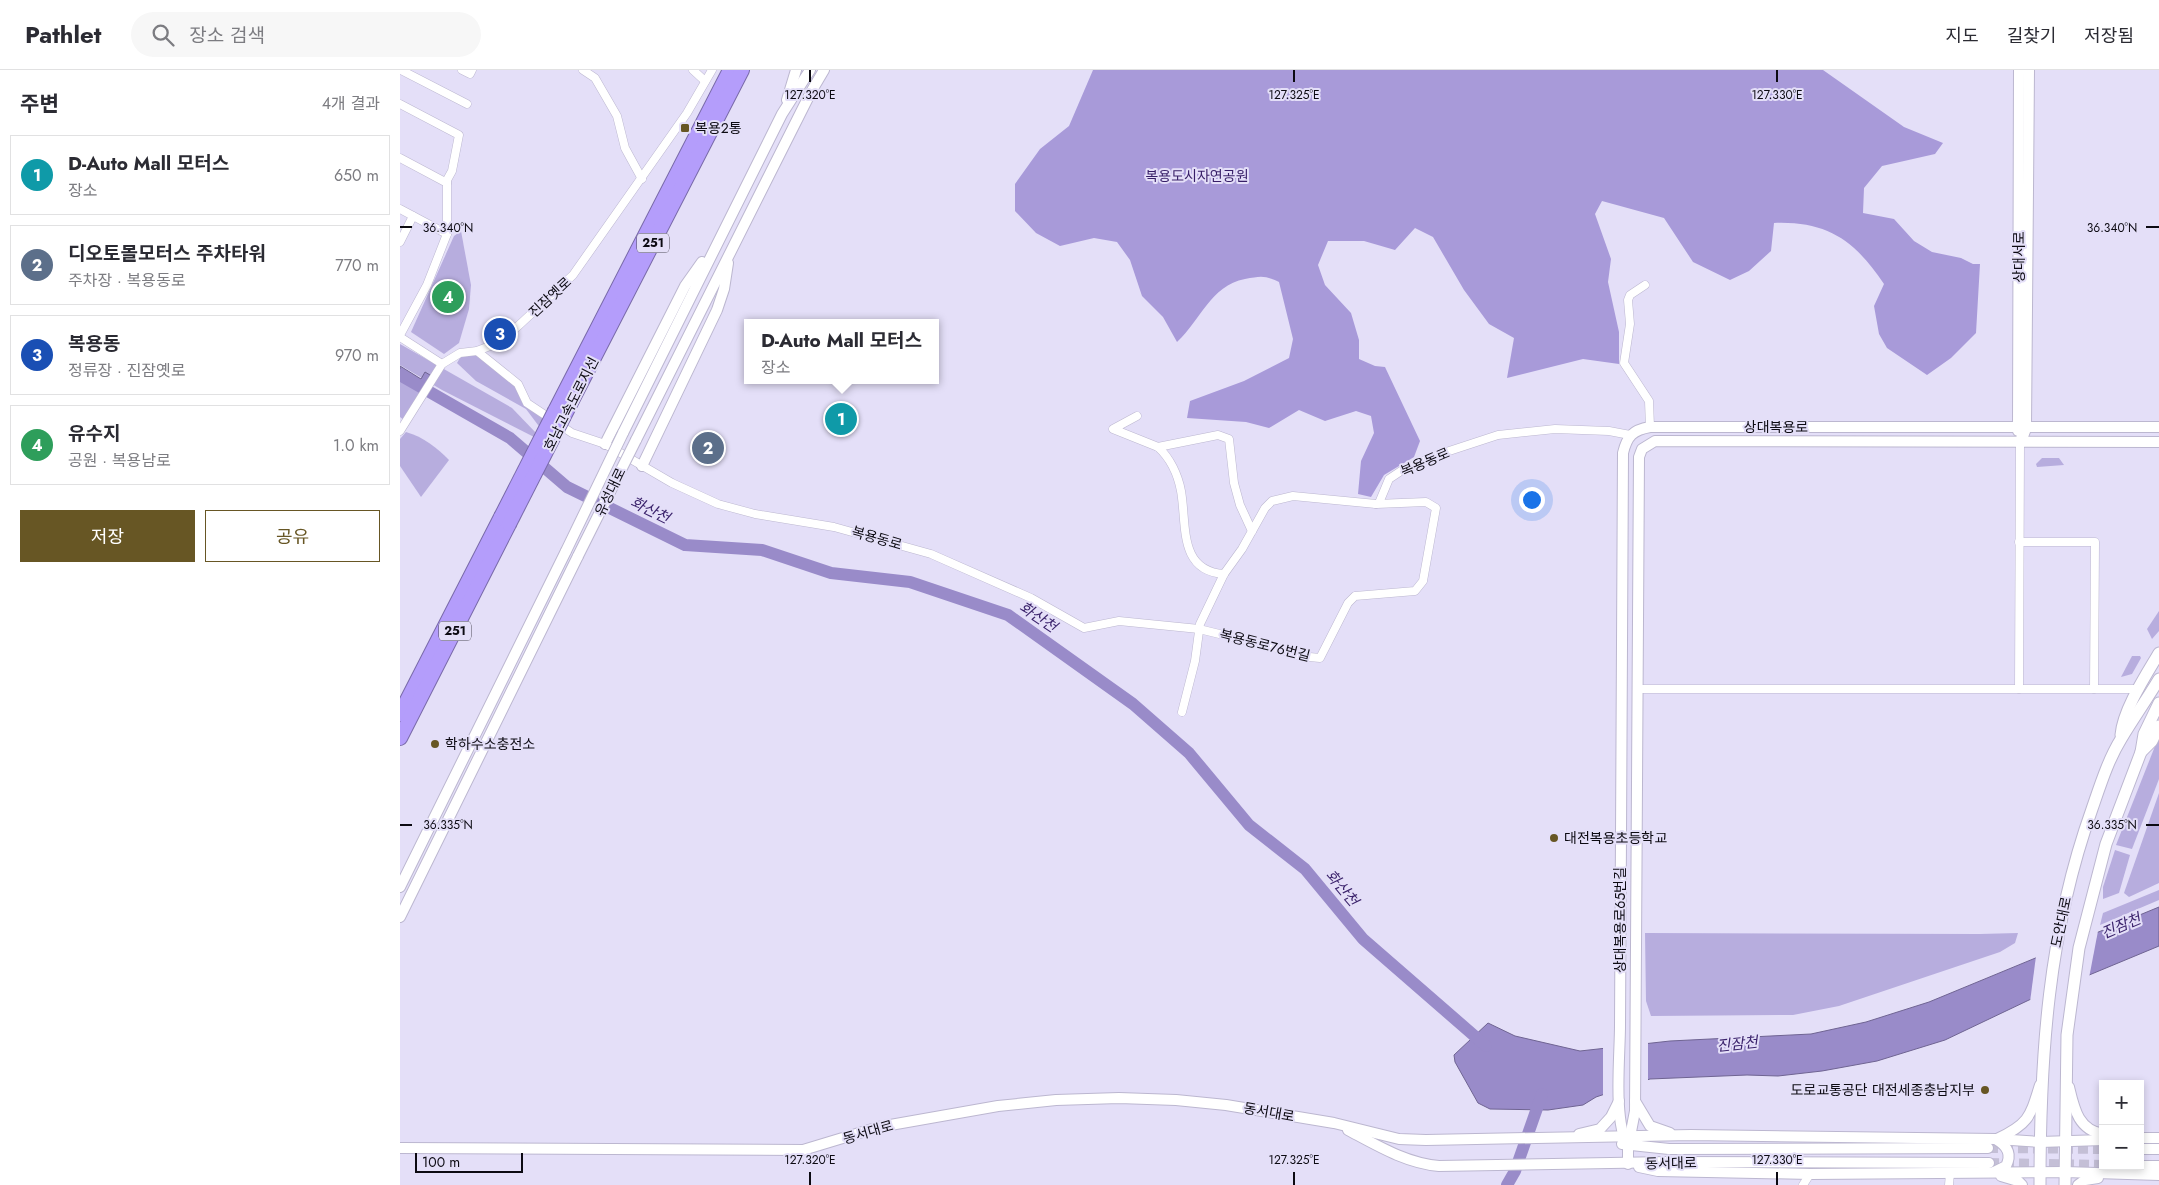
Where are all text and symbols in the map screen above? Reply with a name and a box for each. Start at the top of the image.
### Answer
search box [131,12,481,57]
text: Pathlet [25,17,101,52]
icon: search [149,21,177,49]
text: 장소 검색 [189,22,265,49]
text: 지도 [1946,23,1979,49]
text: 길찾기 [2007,23,2056,49]
text: 저장됨 [2084,23,2134,49]
text: 127.320°E [784,86,836,104]
text: 127.325°E [1268,86,1320,104]
text: 127.330°E [1751,86,1803,104]
text: 주변 [20,89,59,119]
text: 4개 결과 [322,92,380,115]
place label: 복용2통 [695,118,742,138]
marker: 복용2통 [679,122,691,134]
text: D-Auto Mall 모터스 [68,150,229,177]
text: 1 [33,164,41,187]
text: 650 m [334,164,379,187]
park label: 복용도시자연공원 [1145,166,1249,186]
text: 장소 [68,179,97,202]
text: 36.340°N [423,219,473,237]
text: 36.340°N [2087,219,2137,237]
street label: 상대서로 [2009,231,2029,283]
road number: 251 [637,234,669,252]
text: 디오토몰모터스 주차타워 [68,240,266,267]
text: 2 [32,254,42,277]
text: 770 m [335,254,379,277]
text: 주차장 · 복용동로 [68,269,185,292]
street label: 진잠옛로 [524,272,576,322]
pin: 4 [432,278,464,316]
pin: 3 [484,315,516,353]
popup [744,319,939,384]
text: D-Auto Mall 모터스 [761,327,922,354]
text: 복용동 [68,330,120,357]
text: 3 [32,344,42,367]
text: 970 m [335,344,379,367]
street label: 호남고속도로지선 [539,354,603,454]
text: 장소 [761,356,790,379]
text: 정류장 · 진잠옛로 [68,359,185,382]
pin: 1 [825,400,857,438]
street label: 상대복용로 [1744,417,1808,437]
text: 유수지 [68,420,120,447]
pin: 2 [692,429,724,467]
text: 4 [31,434,43,457]
text: 1.0 km [333,434,379,457]
street label: 복용동로 [1397,443,1453,481]
text: 공원 · 복용남로 [68,449,171,472]
street label: 유성대로 [590,464,630,520]
your location [1519,487,1545,513]
water label: 화산천 [627,491,675,530]
button: 저장 [20,510,195,562]
button: 공유 [205,510,380,562]
street label: 복용동로 [849,521,905,555]
water label: 화산천 [1015,596,1063,639]
road number: 251 [439,622,471,640]
street label: 복용동로76번길 [1218,624,1312,666]
place label: 학하수소충전소 [445,734,535,754]
marker: 학하수소충전소 [429,738,441,750]
text: 36.335°N [423,816,473,834]
text: 36.335°N [2087,816,2137,834]
place label: 대전복용초등학교 [1564,828,1667,848]
marker: 대전복용초등학교 [1548,832,1560,844]
water label: 화산천 [1320,865,1365,913]
street label: 상대복용로65번길 [1610,867,1630,973]
street label: 도안대로 [2046,895,2076,949]
water label: 진잠천 [2098,907,2146,944]
water label: 진잠천 [1715,1031,1761,1057]
place label: 도로교통공단 대전세종충남지부 [1790,1080,1975,1100]
map controls [2099,1080,2144,1170]
button: + [2099,1080,2144,1125]
marker: 도로교통공단 대전세종충남지부 [1979,1084,1991,1096]
street label: 동서대로 [1242,1098,1296,1126]
street label: 동서대로 [840,1115,896,1149]
button: − [2099,1125,2144,1170]
scale bar [415,1150,522,1173]
text: 127.320°E [784,1151,836,1169]
text: 127.325°E [1268,1151,1320,1169]
text: 127.330°E [1751,1151,1803,1169]
text: 100 m [422,1152,460,1172]
street label: 동서대로 [1645,1153,1697,1173]

